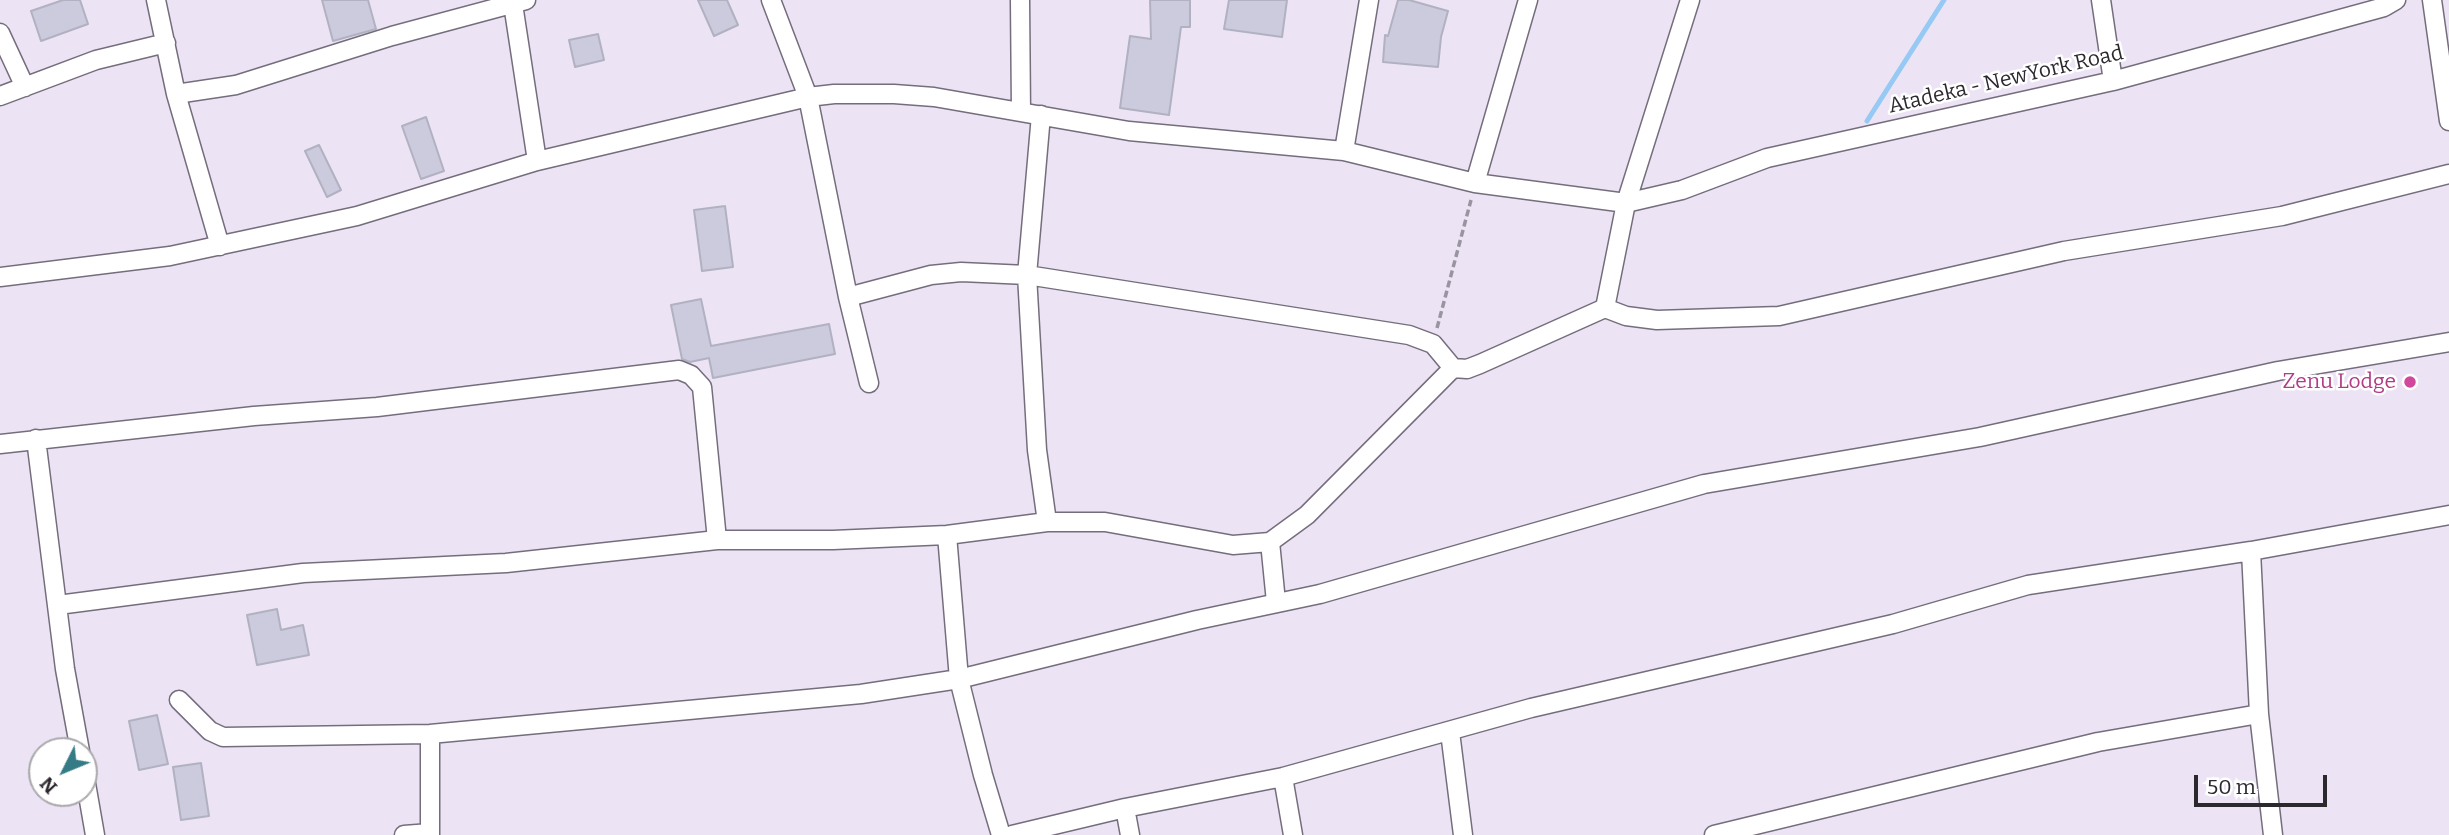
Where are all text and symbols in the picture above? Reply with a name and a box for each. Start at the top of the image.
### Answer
street label: Atadeka - NewYork Road [1886,41,2126,119]
place label: Zenu Lodge [2282,369,2396,395]
marker: Zenu Lodge [2402,374,2418,390]
north arrow [28,737,98,807]
scale bar [2197,762,2330,806]
text: N [35,772,62,799]
text: 50 m [2207,774,2256,800]

